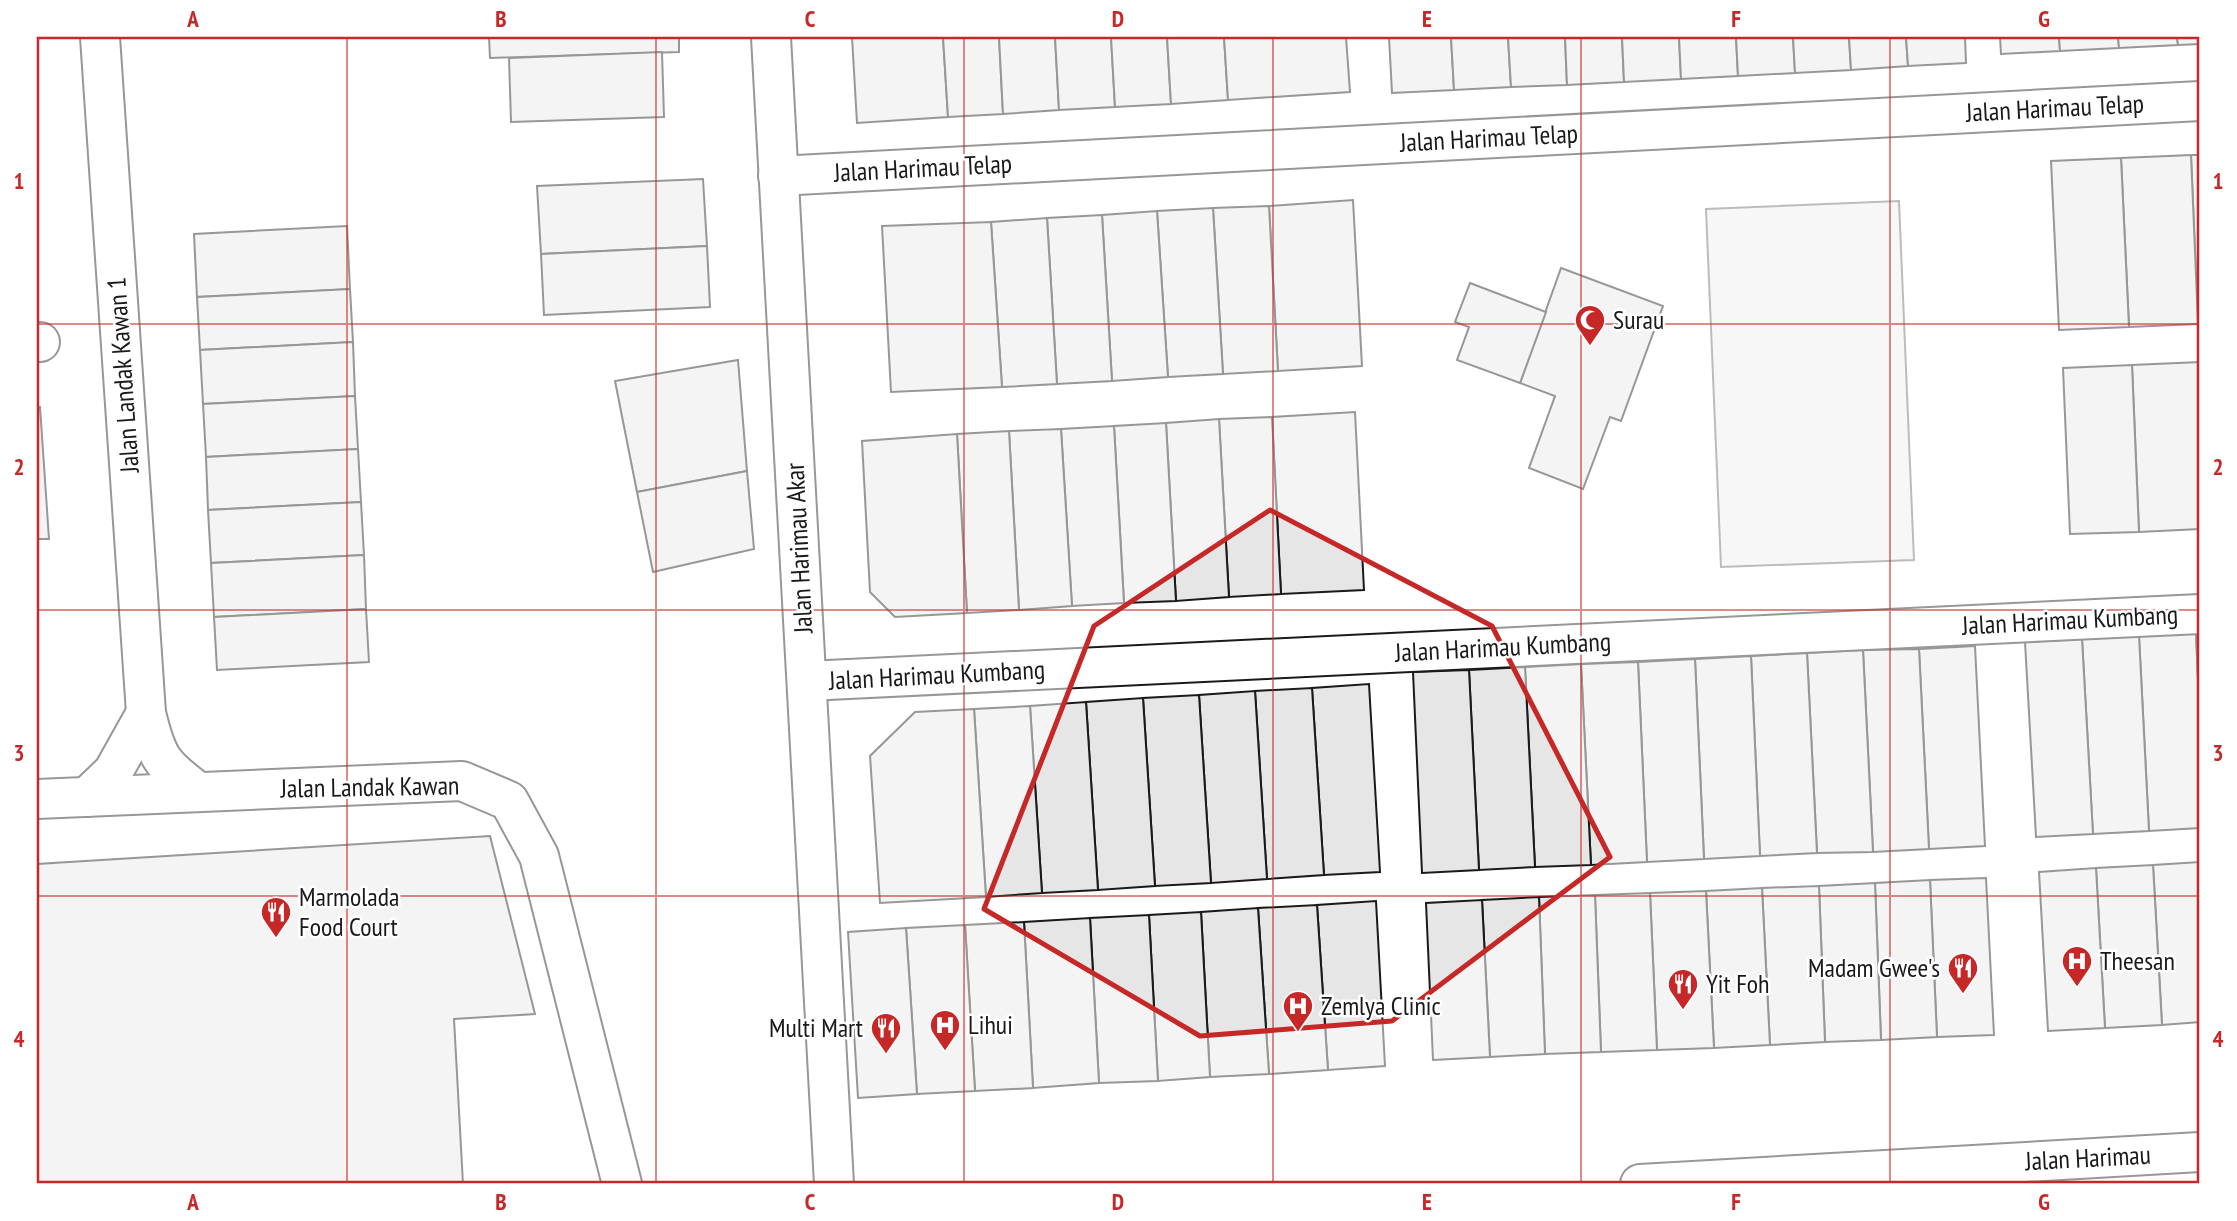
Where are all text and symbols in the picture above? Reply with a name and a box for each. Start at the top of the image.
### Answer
text: A [186,4,199,33]
text: B [495,4,507,33]
text: C [805,4,816,33]
text: D [1112,4,1124,33]
text: E [1422,4,1432,33]
text: F [1731,4,1741,33]
text: G [2038,4,2050,33]
street label: Jalan Harimau Telap [1964,86,2145,129]
street label: Jalan Harimau Telap [1398,116,1579,159]
street label: Jalan Harimau Telap [832,146,1013,189]
text: 1 [14,166,25,195]
text: 1 [2213,166,2224,195]
street label: Jalan Landak Kawan 1 [99,276,146,475]
mosque icon: Surau [1573,303,1607,347]
place label: Surau [1613,303,1664,336]
text: 2 [14,452,25,481]
text: 2 [2213,452,2224,481]
street label: Jalan Harimau Akar [778,462,819,635]
street label: Jalan Harimau Kumbang [1960,597,2179,642]
street label: Jalan Harimau Kumbang [1393,624,1612,669]
street label: Jalan Harimau Kumbang [827,652,1046,697]
text: 3 [14,738,25,767]
text: 3 [2213,738,2224,767]
street label: Jalan Landak Kawan [279,768,460,805]
place label: Marmolada Food Court [299,880,399,943]
restaurant icon: Marmolada Food Court [259,895,293,939]
hospital icon: Theesan [2060,944,2094,988]
place label: Theesan [2100,944,2175,977]
place label: Madam Gwee's [1808,951,1940,984]
restaurant icon: Madam Gwee's [1946,951,1980,995]
restaurant icon: Yit Foh [1666,967,1700,1011]
place label: Yit Foh [1706,967,1770,1000]
hospital icon: Zemlya Clinic [1281,989,1315,1033]
place label: Zemlya Clinic [1321,989,1441,1022]
hospital icon: Lihui [928,1008,962,1052]
place label: Lihui [968,1008,1013,1041]
place label: Multi Mart [769,1011,863,1044]
restaurant icon: Multi Mart [869,1011,903,1055]
text: 4 [14,1024,25,1053]
text: 4 [2213,1024,2224,1053]
street label: Jalan Harimau [2023,1138,2152,1177]
text: A [186,1187,199,1216]
text: B [495,1187,507,1216]
text: C [805,1187,816,1216]
text: D [1112,1187,1124,1216]
text: E [1422,1187,1432,1216]
text: F [1731,1187,1741,1216]
text: G [2038,1187,2050,1216]

